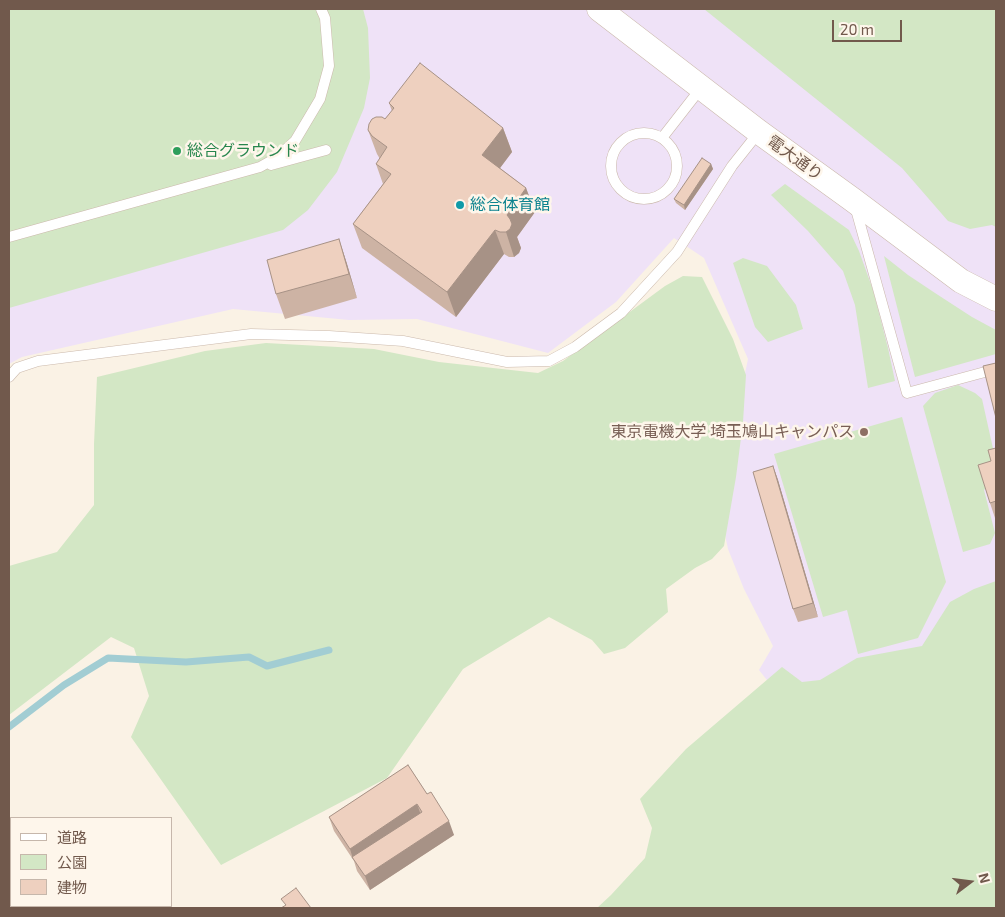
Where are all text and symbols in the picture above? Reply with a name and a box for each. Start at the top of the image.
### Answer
scale bar [835,10,905,42]
text: 20 m [840,20,874,38]
street label: 電大通り [763,131,827,185]
place label: 総合グラウンド [187,141,299,161]
marker: 総合グラウンド [171,145,183,157]
place label: 総合体育館 [470,195,550,215]
marker: 総合体育館 [454,199,466,211]
place label: 東京電機大学 埼玉鳩山キャンパス [610,422,854,442]
marker: 東京電機大学 埼玉鳩山キャンパス [858,426,870,438]
legend [10,817,172,907]
text: 道路 [57,828,87,846]
text: 公園 [57,853,87,871]
north arrow [945,857,995,907]
text: N [975,871,994,885]
text: 建物 [57,878,87,896]

